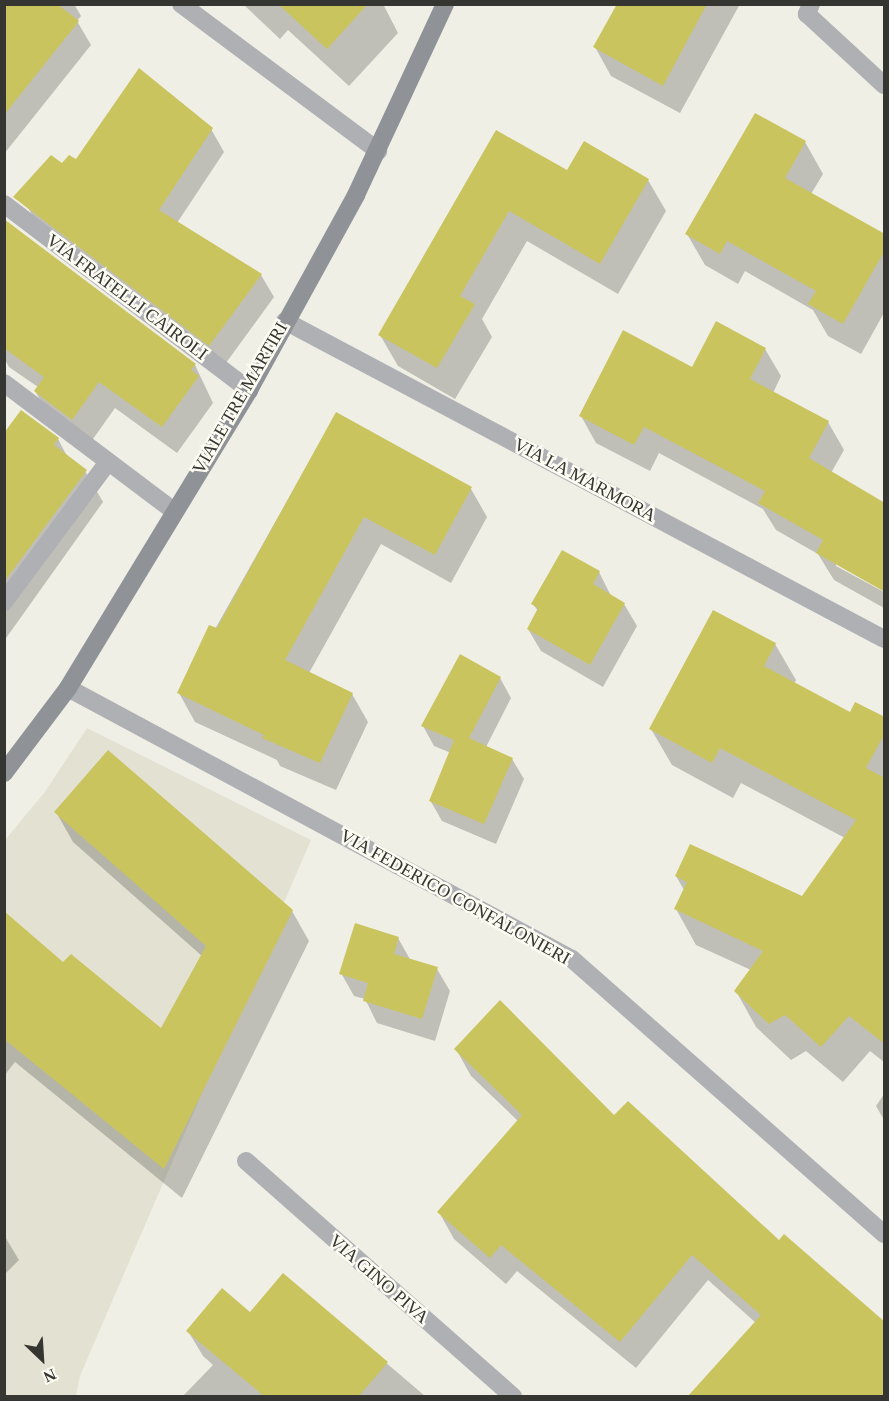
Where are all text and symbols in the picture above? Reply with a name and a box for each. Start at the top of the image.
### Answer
street label: VIA FRATELLI CAIROLI [42,229,212,365]
street label: VIALE TRE MARTIRI [188,318,292,478]
street label: VIA LA MARMORA [509,433,661,527]
street label: VIA FEDERICO CONFALONIERI [336,824,574,970]
street label: VIA GINO PIVA [324,1230,434,1328]
north arrow [12,1329,72,1389]
text: N [41,1366,59,1386]

